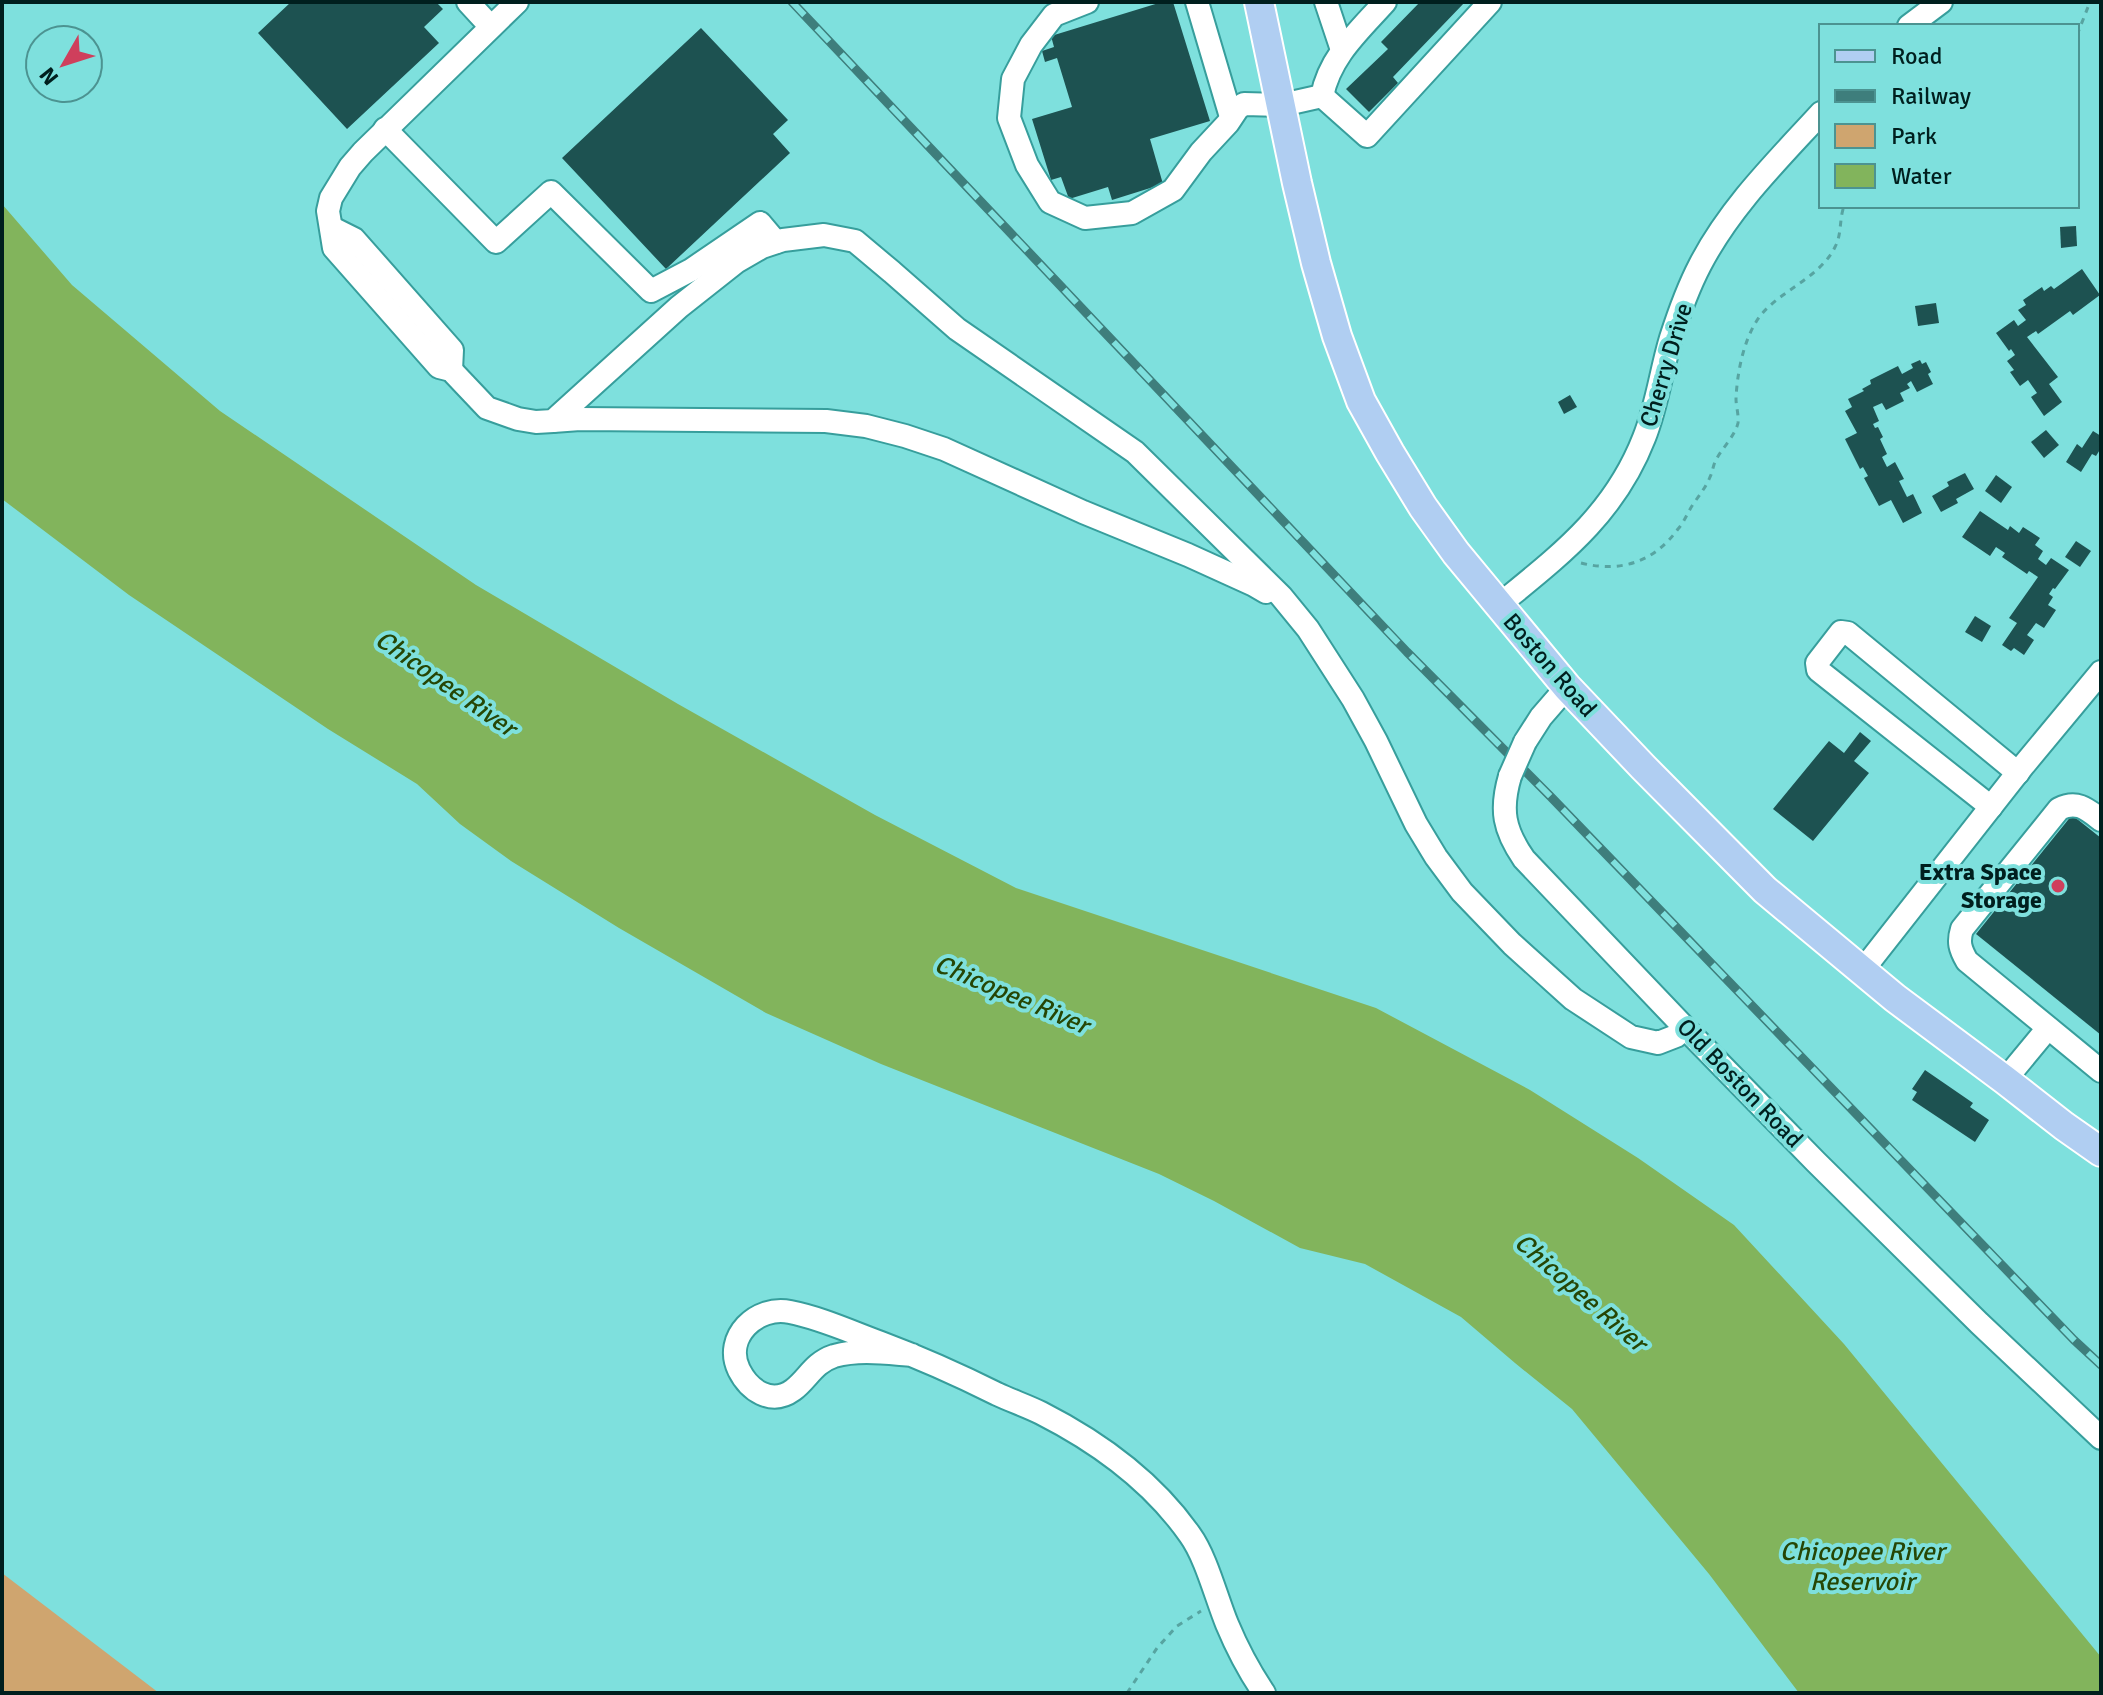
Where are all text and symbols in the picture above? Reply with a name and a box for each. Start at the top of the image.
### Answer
north arrow [24,24,104,104]
legend [1819,24,2079,208]
text: Road [1891,41,1942,71]
text: N [34,62,64,91]
text: Railway [1891,81,1971,111]
text: Park [1891,121,1937,151]
text: Water [1891,161,1952,191]
street label: Cherry Drive [1633,299,1699,431]
street label: Boston Road [1497,607,1603,723]
water label: Chicopee River [369,624,525,746]
place label: Extra Space Storage [1919,857,2042,915]
marker: Extra Space Storage [2049,877,2067,895]
water label: Chicopee River [930,948,1097,1043]
street label: Old Boston Road [1671,1012,1809,1154]
water label: Chicopee River [1508,1227,1656,1361]
water label: Chicopee River Reservoir [1780,1536,1948,1598]

